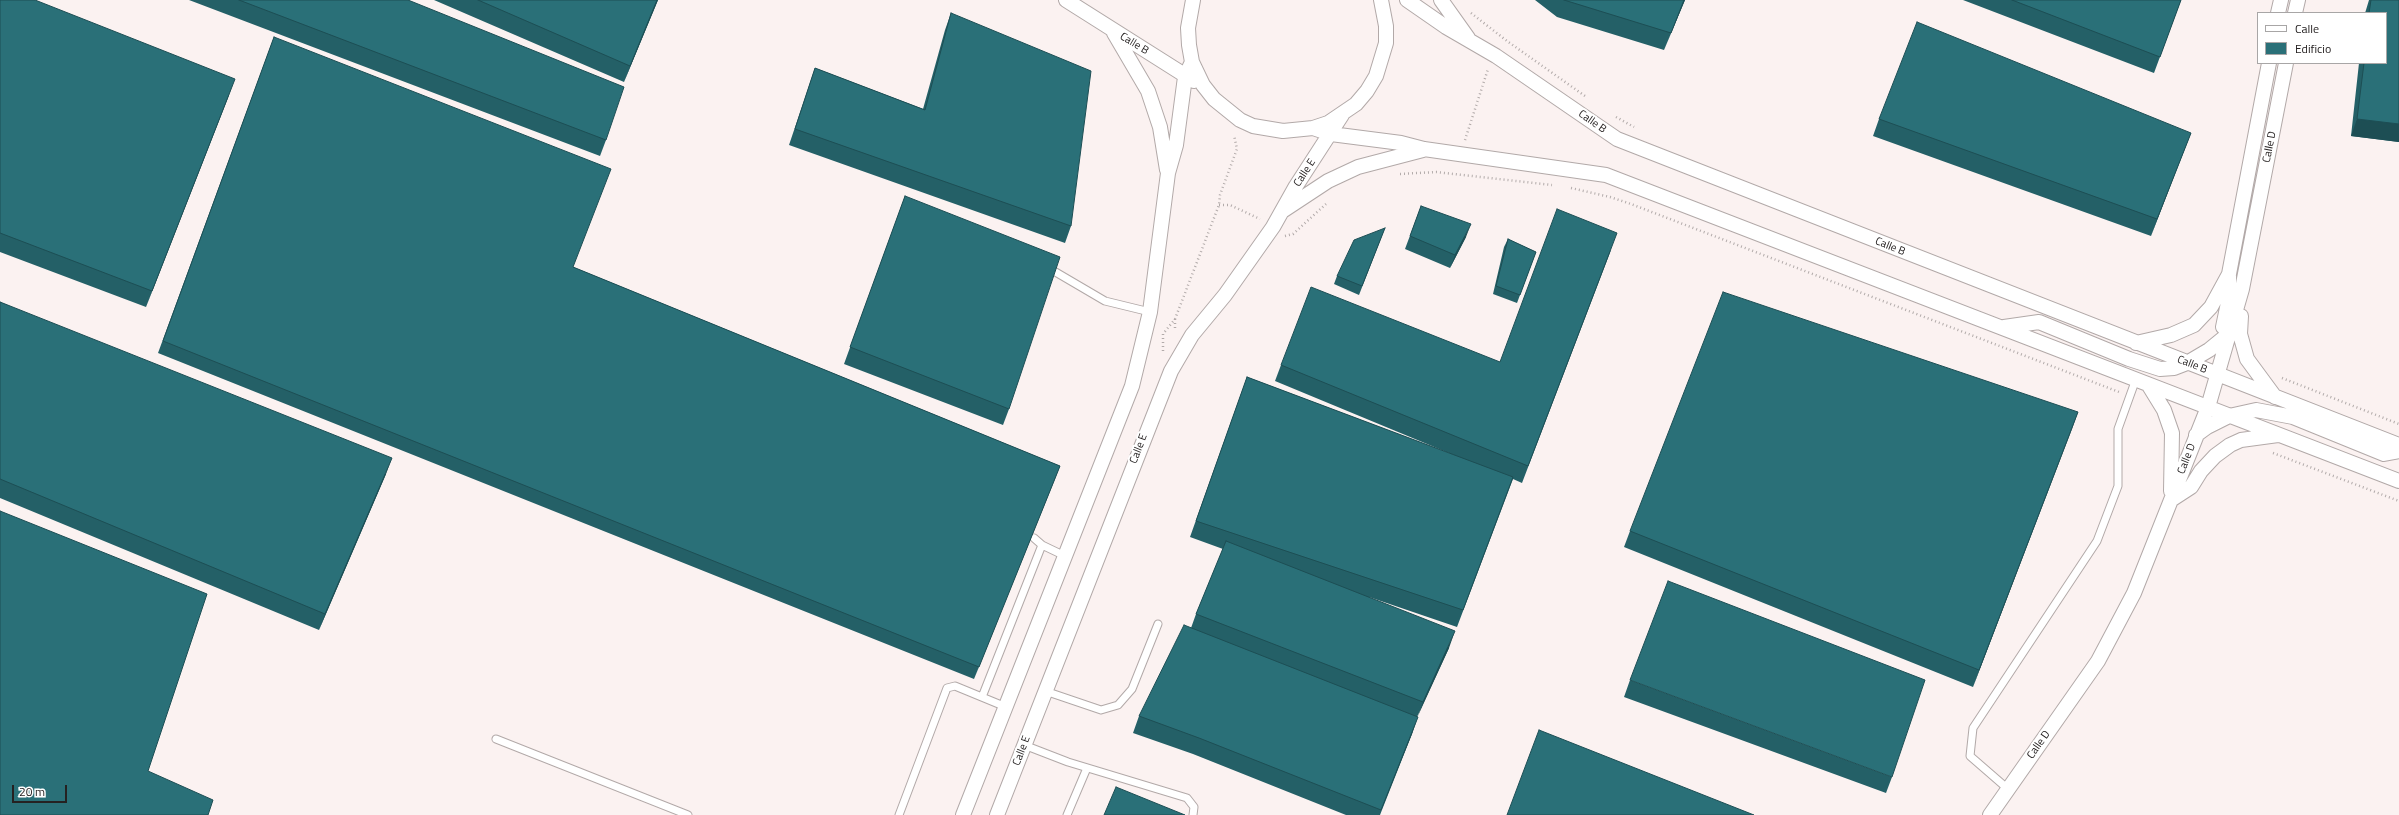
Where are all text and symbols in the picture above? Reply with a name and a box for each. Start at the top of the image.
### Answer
legend [2257,12,2387,64]
text: Calle [2295,19,2319,38]
street label: Calle B [1117,30,1151,58]
text: Edificio [2295,39,2331,58]
street label: Calle B [1575,108,1609,136]
street label: Calle D [2261,130,2279,164]
street label: Calle E [1291,157,1319,189]
street label: Calle B [1873,235,1907,259]
street label: Calle B [2175,353,2209,377]
street label: Calle E [1127,432,1151,466]
street label: Calle D [2175,442,2199,476]
street label: Calle D [2025,728,2053,762]
street label: Calle E [1010,734,1034,768]
scale bar [14,777,69,803]
text: 20 m [19,782,45,801]

